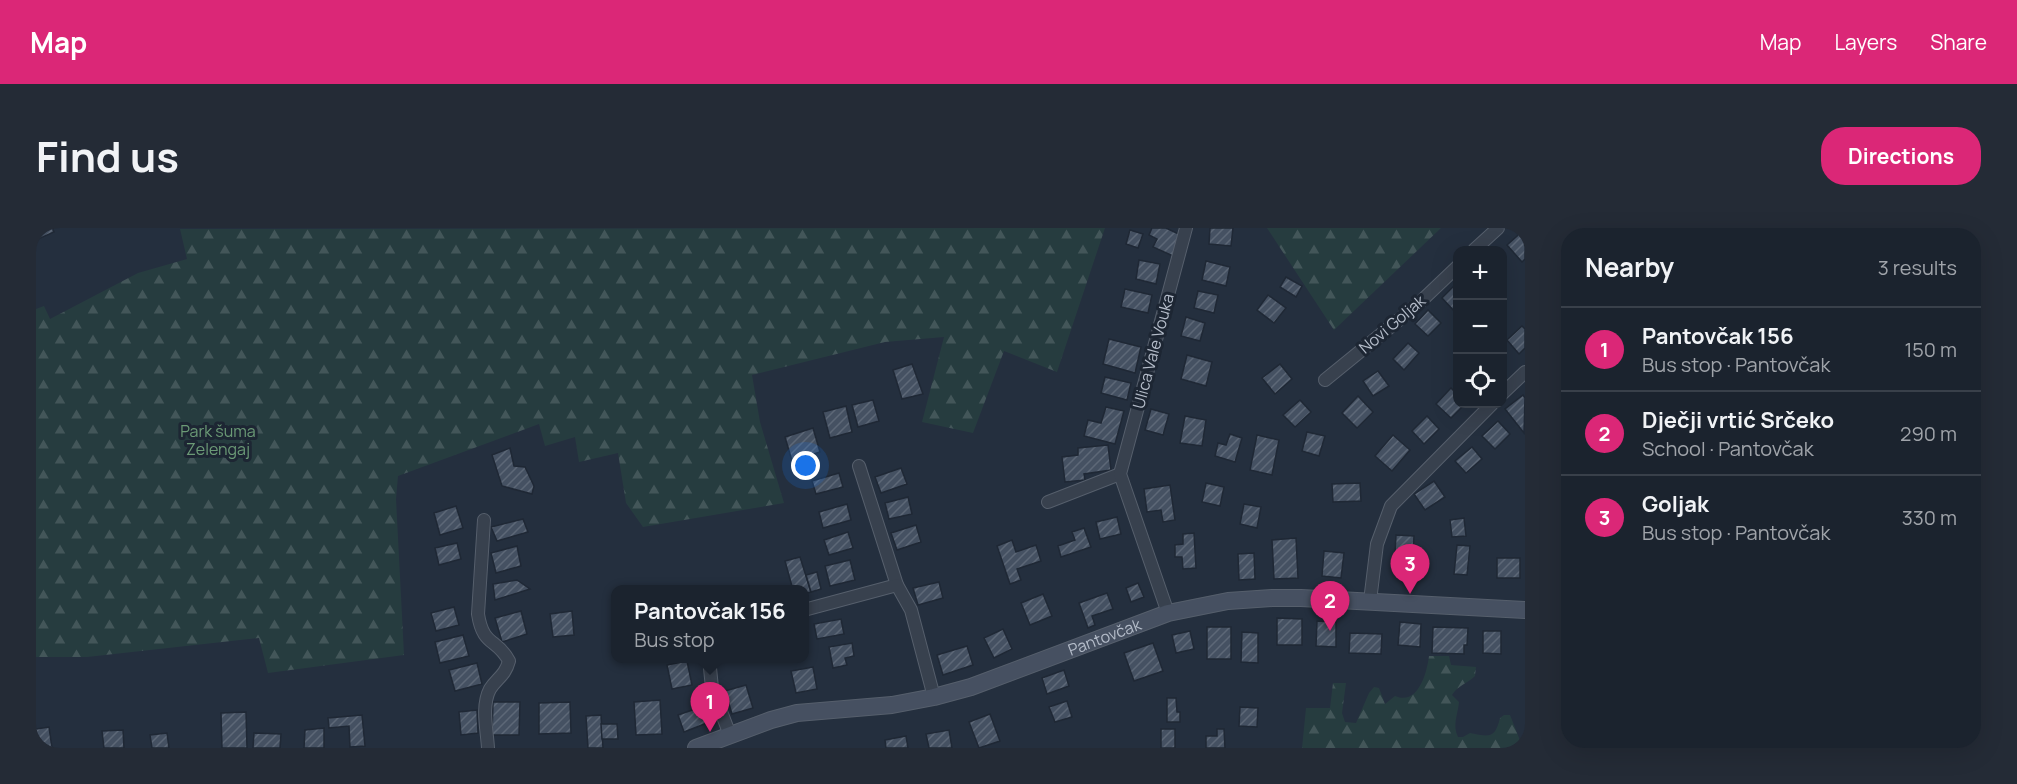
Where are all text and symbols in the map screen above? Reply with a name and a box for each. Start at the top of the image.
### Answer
text: Map [30,23,87,61]
text: Map [1760,28,1801,56]
text: Layers [1834,28,1897,56]
text: Share [1930,28,1987,56]
text: Find us [36,127,179,185]
button: Directions [1821,127,1981,185]
map controls [1453,246,1507,408]
button: + [1453,246,1507,300]
text: Nearby [1585,249,1674,285]
text: 3 results [1878,254,1957,281]
street label: Novi Goljak [1354,289,1431,358]
street label: Ulica Vale Vouka [1127,291,1179,411]
button: − [1453,300,1507,354]
text: Pantovčak 156 [1642,321,1794,351]
text: 1 [1600,336,1609,363]
text: 150 m [1904,336,1957,363]
text: Bus stop · Pantovčak [1642,351,1830,378]
button: locate [1453,354,1507,408]
text: Dječji vrtić Srčeko [1642,405,1834,435]
park label: Park šuma Zelengaj [180,420,256,460]
text: 2 [1599,420,1610,447]
text: 290 m [1900,420,1957,447]
text: School · Pantovčak [1642,435,1814,462]
your location [791,451,820,480]
text: Goljak [1642,489,1709,519]
text: 3 [1599,504,1610,531]
text: 330 m [1902,504,1957,531]
text: Bus stop · Pantovčak [1642,519,1830,546]
pin: 3 [1390,544,1430,594]
pin: 2 [1310,582,1350,631]
popup [611,585,809,663]
text: Pantovčak 156 [634,596,786,626]
street label: Pantovčak [1065,613,1145,661]
text: Bus stop [634,626,715,653]
pin: 1 [690,682,730,732]

